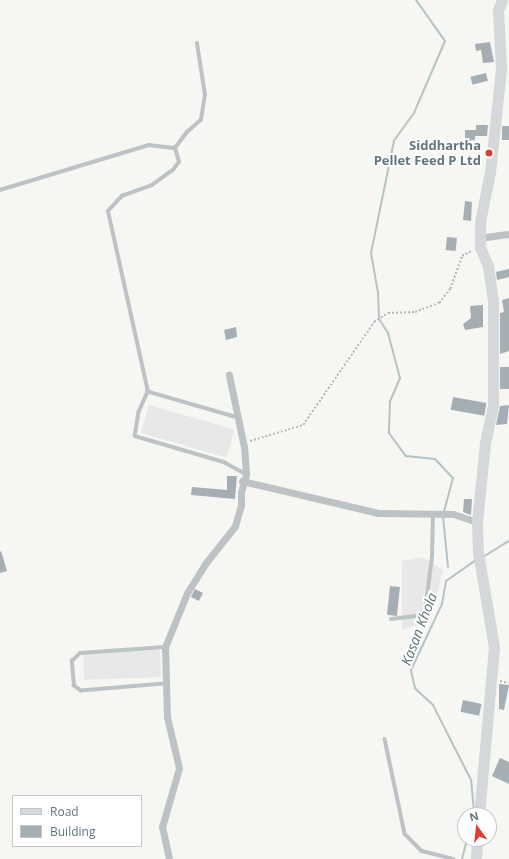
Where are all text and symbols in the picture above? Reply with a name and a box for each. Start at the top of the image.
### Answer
place label: Siddhartha Pellet Feed P Ltd [374,138,481,169]
marker: Siddhartha Pellet Feed P Ltd [484,148,494,158]
water label: Kasan Khola [397,590,441,668]
legend [12,795,142,847]
text: Road [50,803,79,820]
north arrow [457,807,497,847]
text: N [468,807,480,824]
text: Building [50,823,95,840]

